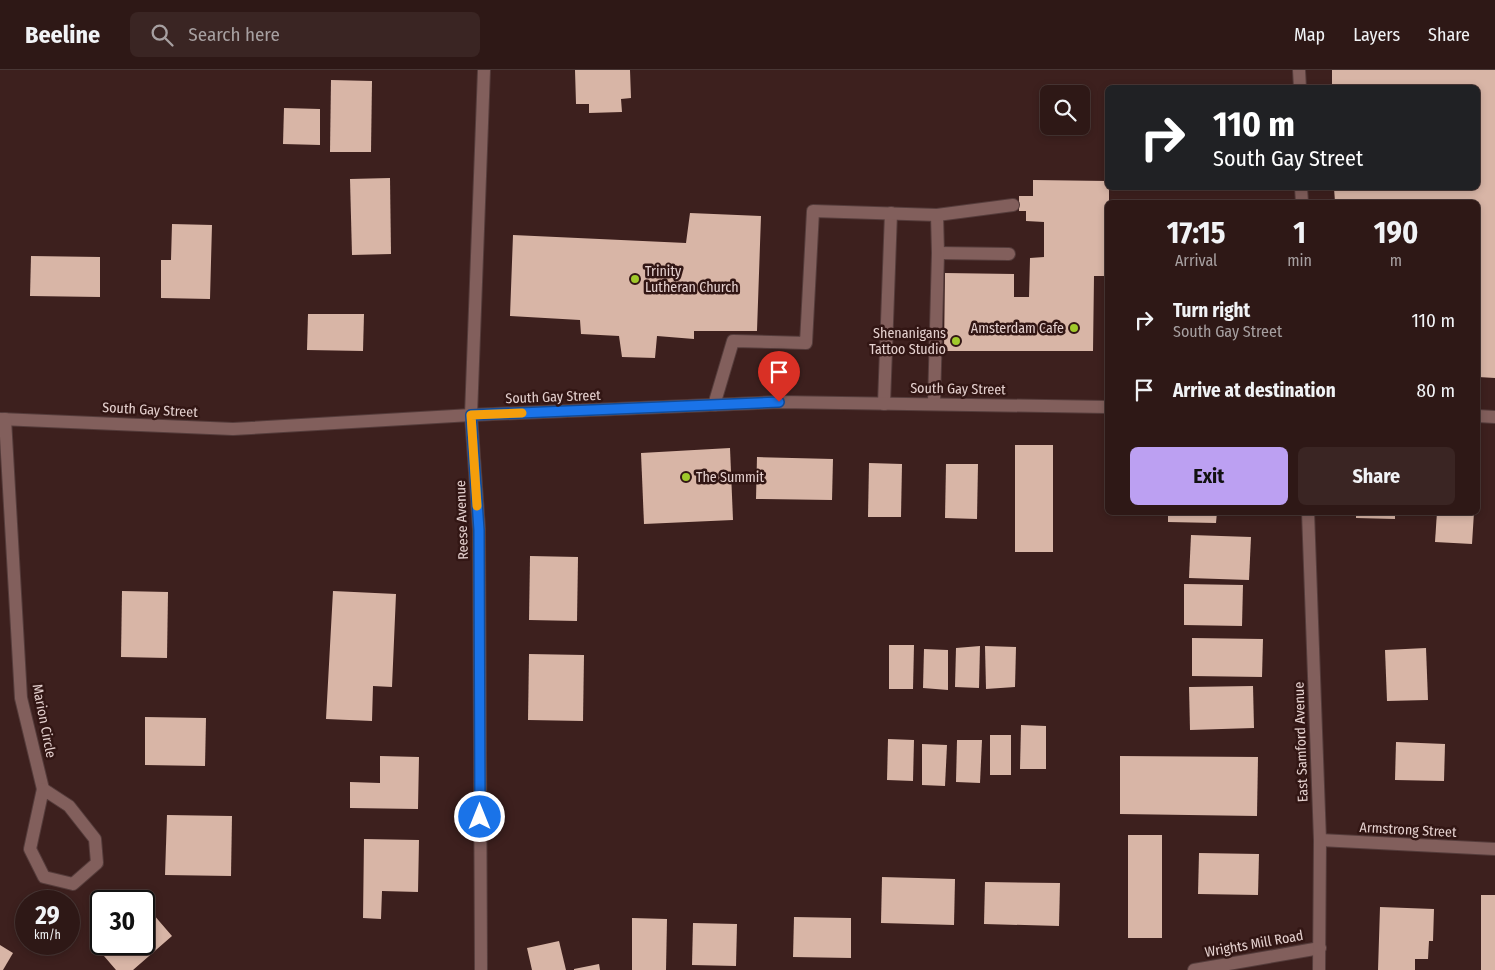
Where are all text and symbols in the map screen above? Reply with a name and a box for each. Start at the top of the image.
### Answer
search box [130,12,480,57]
text: Beeline [25,21,100,49]
icon: search [148,21,176,49]
text: Search here [188,23,280,46]
text: Map [1294,24,1325,46]
text: Layers [1353,24,1400,46]
text: Share [1428,24,1470,46]
map controls [1040,85,1090,135]
button: search [1040,85,1090,135]
text: 110 m [1213,103,1295,145]
icon: right [1130,105,1195,170]
text: South Gay Street [1213,145,1363,172]
text: 17:15 [1167,215,1225,251]
text: 1 [1293,215,1306,251]
text: 190 [1374,215,1418,251]
text: Arrival [1175,251,1217,270]
text: min [1287,251,1312,270]
text: m [1390,251,1402,270]
place label: Trinity Lutheran Church [645,263,739,296]
marker: Trinity Lutheran Church [629,273,641,285]
text: Turn right [1173,299,1250,322]
icon: right [1130,306,1158,334]
text: 110 m [1411,309,1455,332]
place label: Amsterdam Cafe [971,320,1064,337]
marker: Amsterdam Cafe [1068,322,1080,334]
text: South Gay Street [1173,322,1282,341]
place label: Shenanigans Tattoo Studio [869,325,946,358]
marker: Shenanigans Tattoo Studio [950,335,962,347]
pin [758,351,800,402]
icon: arrive [765,358,793,386]
icon: arrive [1130,376,1158,404]
text: Arrive at destination [1173,379,1336,402]
text: 80 m [1417,379,1455,402]
street label: South Gay Street [910,380,1006,398]
street label: South Gay Street [505,387,601,407]
street label: South Gay Street [102,399,199,421]
button: Exit [1130,447,1288,505]
button: Share [1298,447,1455,505]
place label: The Summit [696,469,764,486]
marker: The Summit [680,471,692,483]
street label: Reese Avenue [452,480,472,560]
street label: East Samford Avenue [1290,681,1312,802]
street label: Marion Circle [29,683,60,759]
position arrow [453,790,505,842]
street label: Armstrong Street [1359,819,1457,841]
speed limit sign: 30 [90,890,155,955]
text: 29 [35,901,60,931]
street label: Wrights Mill Road [1203,927,1305,961]
text: km/h [34,928,61,942]

